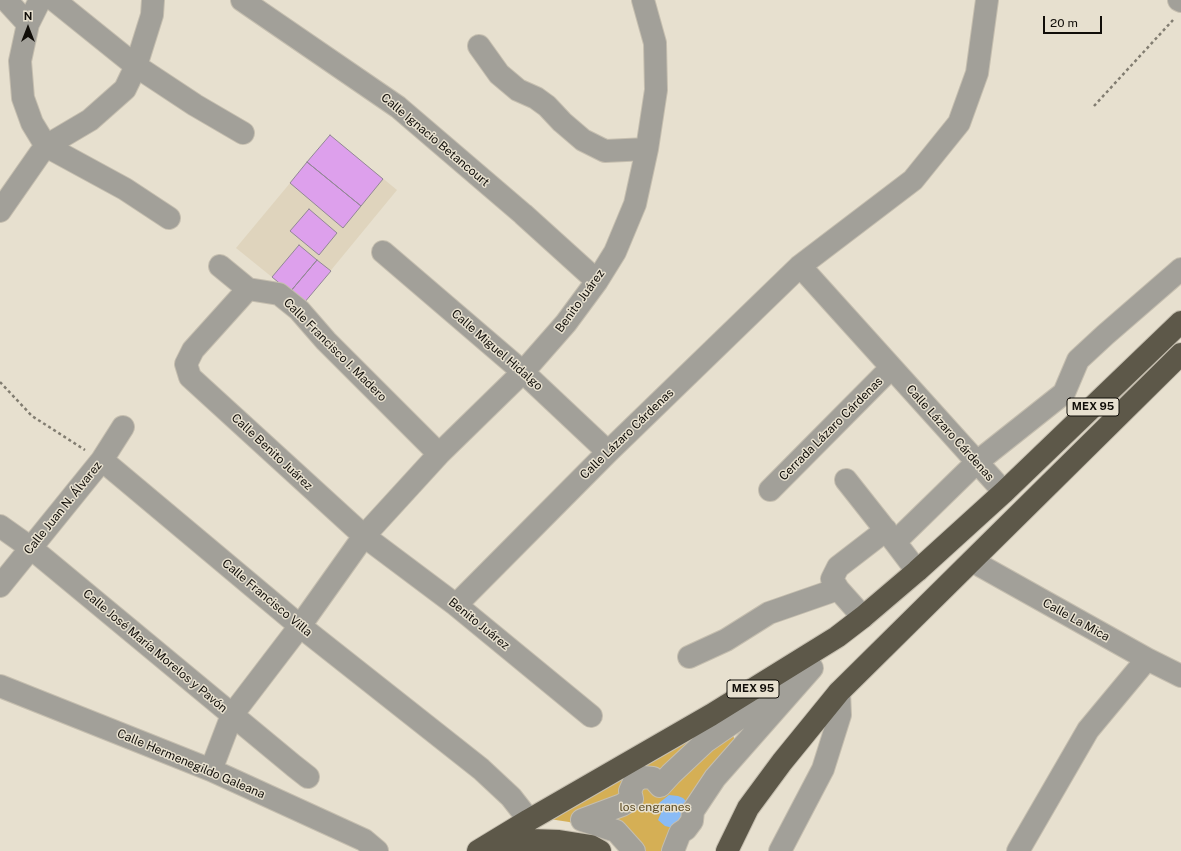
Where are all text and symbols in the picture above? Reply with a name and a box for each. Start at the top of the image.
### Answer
north arrow [8,8,48,48]
scale bar [1045,8,1104,34]
text: N [24,10,32,22]
text: 20 m [1050,16,1078,30]
street label: Calle Ignacio Betancourt [378,90,492,190]
street label: Benito Juárez [552,267,608,335]
street label: Calle Francisco I. Madero [281,296,389,404]
street label: Calle Miguel Hidalgo [448,306,546,394]
street label: Cerrada Lázaro Cárdenas [776,374,886,484]
street label: Calle Lázaro Cárdenas [903,382,997,484]
street label: Calle Lázaro Cárdenas [577,386,677,482]
road number: MEX 95 [1067,398,1119,416]
street label: Calle Benito Juárez [228,411,316,493]
street label: Calle Juan N. Álvarez [21,459,105,557]
street label: Calle Francisco Villa [219,556,315,640]
street label: Calle José María Morelos y Pavón [80,586,230,716]
street label: Benito Juárez [446,595,512,653]
street label: Calle La Mica [1040,596,1112,644]
road number: MEX 95 [727,680,779,698]
street label: Calle Hermenegildo Galeana [115,726,267,802]
park label: los engranes [619,800,691,814]

